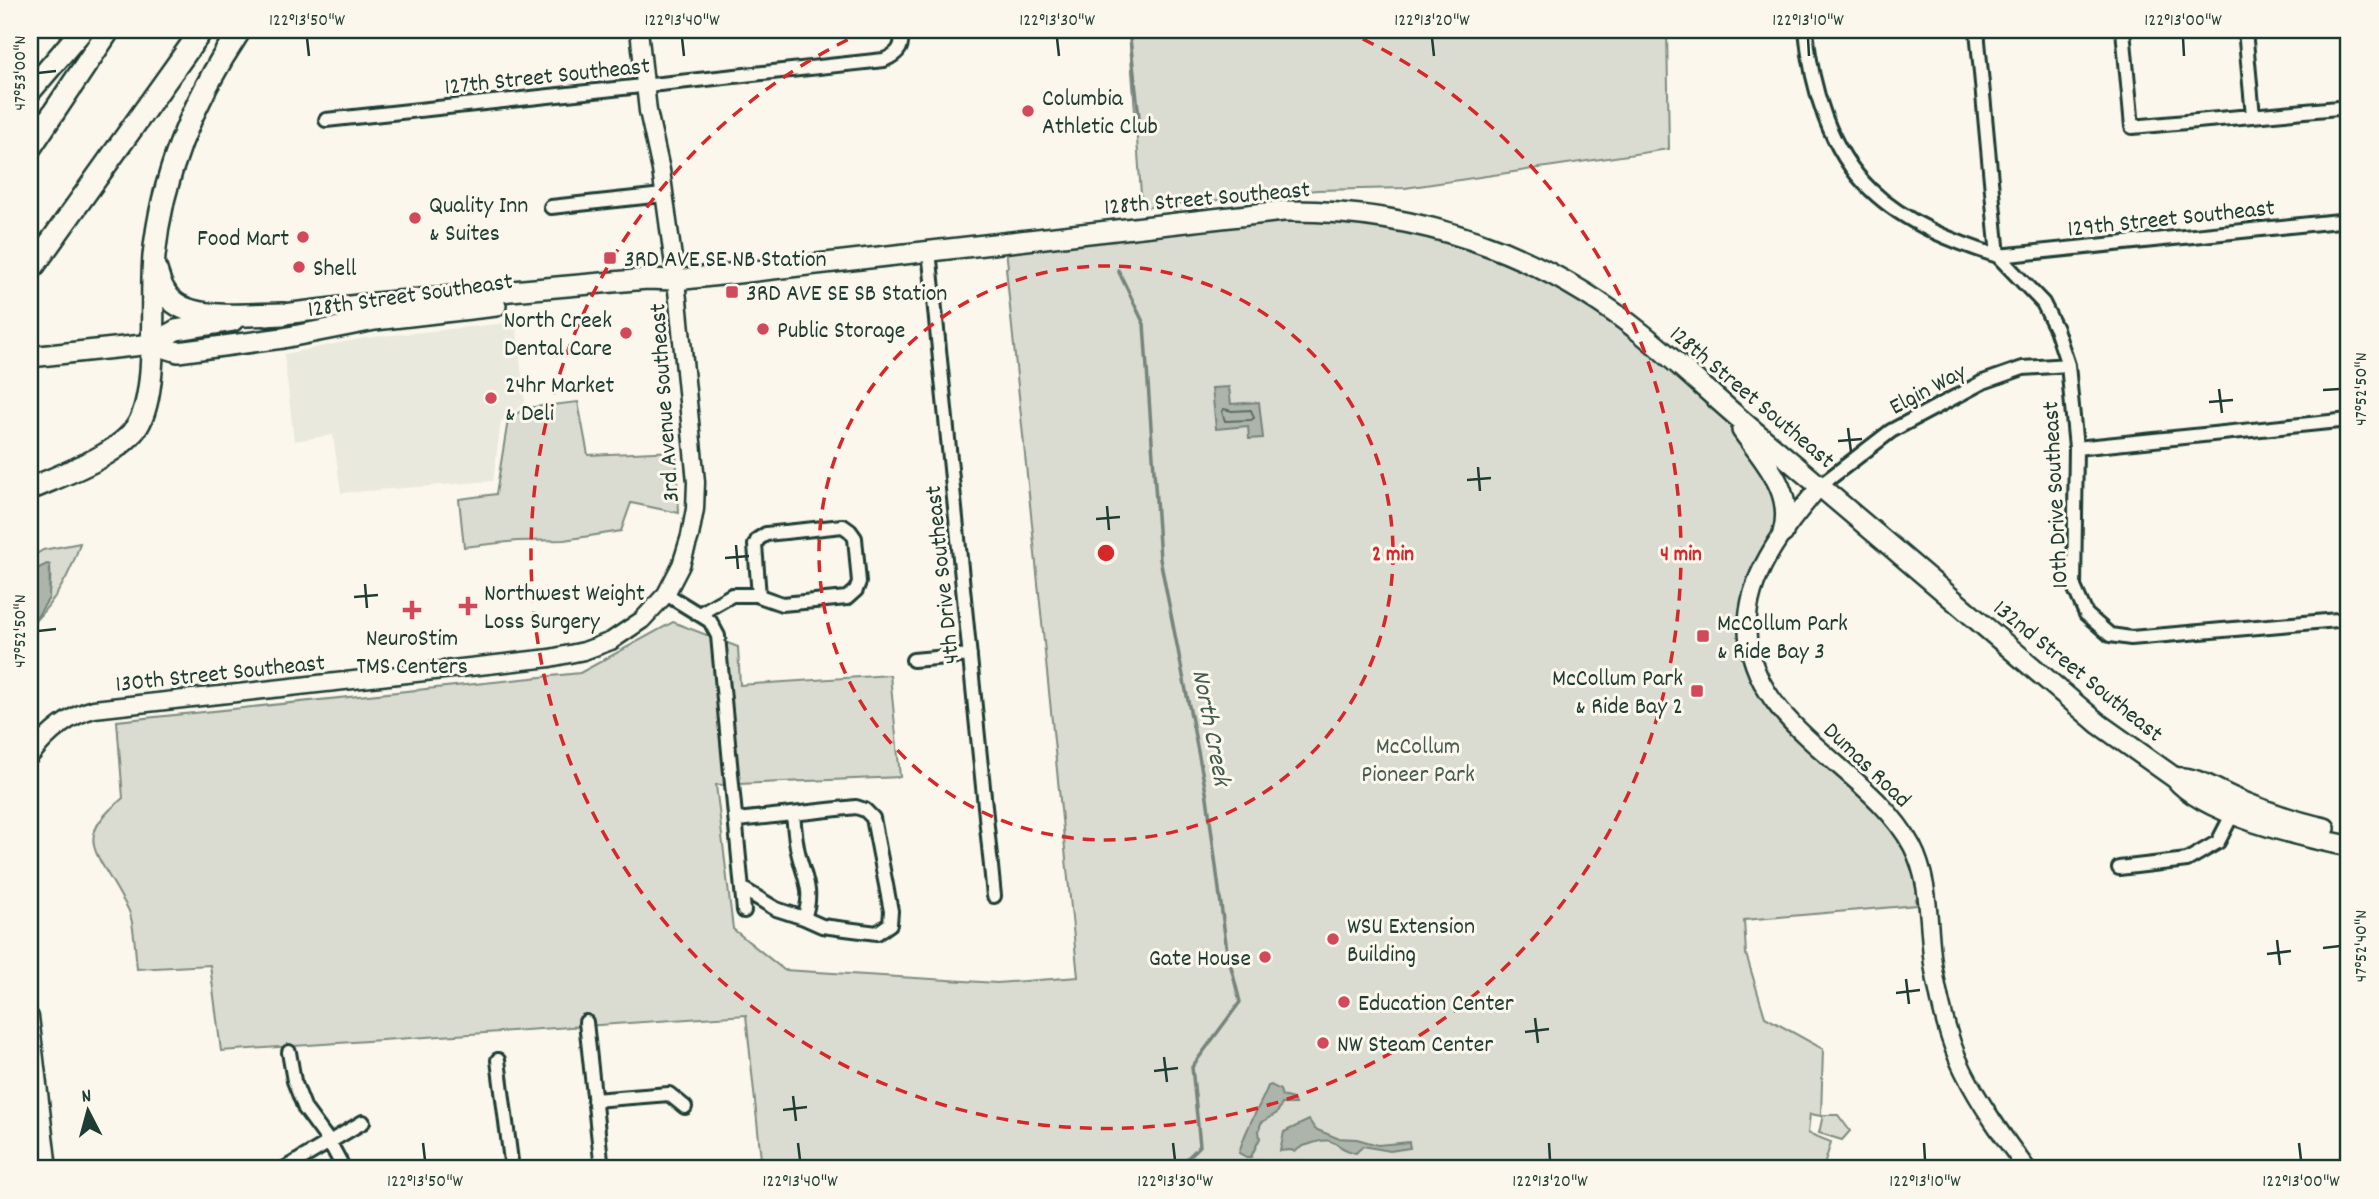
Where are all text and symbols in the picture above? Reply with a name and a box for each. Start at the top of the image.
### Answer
text: 122°13'50"W [269,9,346,34]
text: 122°13'40"W [645,9,720,34]
text: 122°13'30"W [1019,9,1095,34]
text: 122°13'20"W [1394,9,1470,34]
text: 122°13'10"W [1772,9,1844,34]
text: 122°13'00"W [2144,9,2222,34]
text: 47°53'00"N [9,36,34,110]
street label: 127th Street Southeast [443,50,652,106]
place label: Columbia Athletic Club [1042,83,1158,145]
marker: Columbia Athletic Club [1020,103,1036,119]
street label: 128th Street Southeast [1103,174,1312,226]
place label: Quality Inn & Suites [429,190,528,252]
street label: 129th Street Southeast [2066,192,2277,248]
marker: Quality Inn & Suites [407,210,423,226]
place label: Food Mart [197,223,289,257]
marker: Food Mart [295,229,311,245]
place label: 3RD AVE SE NB Station [624,244,827,278]
marker: 3RD AVE SE NB Station [602,250,618,266]
place label: Shell [313,253,357,287]
marker: Shell [291,259,307,275]
street label: 128th Street Southeast [306,266,515,328]
place label: 3RD AVE SE SB Station [746,278,947,312]
marker: 3RD AVE SE SB Station [724,284,740,300]
street label: 3rd Avenue Southeast [642,302,690,504]
place label: North Creek Dental Care [503,305,612,367]
place label: Public Storage [777,315,905,349]
street label: 128th Street Southeast [1661,319,1841,478]
marker: Public Storage [755,321,771,337]
marker: North Creek Dental Care [618,325,634,341]
text: 47°52'50"N [2350,352,2375,426]
street label: Elgin Way [1884,356,1974,425]
place label: 24hr Market & Deli [505,370,614,432]
marker: 24hr Market & Deli [483,390,499,406]
street label: 10th Drive Southeast [2035,400,2079,589]
street label: 4th Drive Southeast [918,484,970,666]
centre of rings [1094,541,1118,565]
text: 2 min [1372,541,1414,571]
text: 4 min [1660,541,1702,571]
place label: Northwest Weight Loss Surgery [484,578,645,640]
street label: 132nd Street Southeast [1985,593,2170,752]
text: 47°52'50"N [9,594,34,668]
marker: Northwest Weight Loss Surgery [458,596,478,616]
marker: NeuroStim TMS Centers [402,600,422,620]
place label: McCollum Park & Ride Bay 3 [1717,608,1848,670]
place label: NeuroStim TMS Centers [356,623,468,685]
marker: McCollum Park & Ride Bay 3 [1695,628,1711,644]
street label: 130th Street Southeast [114,647,327,703]
place label: McCollum Park & Ride Bay 2 [1552,663,1683,725]
water label: North Creek [1180,666,1239,791]
marker: McCollum Park & Ride Bay 2 [1689,683,1705,699]
street label: Dumas Road [1814,715,1918,817]
park label: McCollum Pioneer Park [1361,731,1475,793]
text: 47°52'40"N [2350,910,2375,982]
place label: WSU Extension Building [1347,911,1475,973]
marker: WSU Extension Building [1325,931,1341,947]
place label: Gate House [1149,943,1251,977]
marker: Gate House [1257,949,1273,965]
place label: Education Center [1358,988,1514,1022]
marker: Education Center [1336,994,1352,1010]
place label: NW Steam Center [1337,1029,1493,1063]
marker: NW Steam Center [1315,1035,1331,1051]
north arrow [52,1076,122,1146]
text: N [81,1084,93,1111]
text: 122°13'50"W [387,1170,464,1195]
text: 122°13'40"W [763,1170,838,1195]
text: 122°13'30"W [1137,1170,1213,1195]
text: 122°13'20"W [1512,1170,1588,1195]
text: 122°13'10"W [1889,1170,1961,1195]
text: 122°13'00"W [2262,1170,2340,1195]

